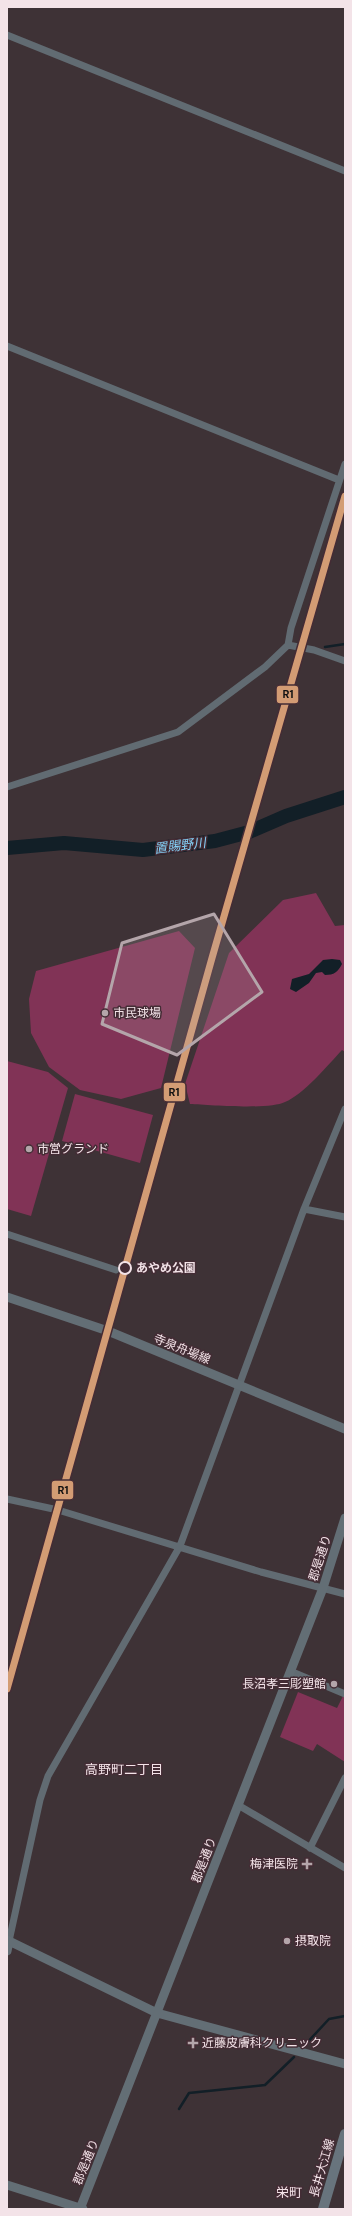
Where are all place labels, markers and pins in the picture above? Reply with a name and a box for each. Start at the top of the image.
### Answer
place label: 市民球場 [113,1005,161,1021]
marker: 市民球場 [100,1008,110,1018]
place label: 市営グランド [37,1141,109,1157]
marker: 市営グランド [24,1144,34,1154]
place label: あやめ公園 [136,1260,196,1276]
marker: あやめ公園 [118,1261,132,1275]
place label: 長沼孝三彫塑館 [242,1676,326,1692]
marker: 長沼孝三彫塑館 [329,1679,339,1689]
place label: 梅津医院 [250,1856,298,1872]
marker: 梅津医院 [301,1858,313,1870]
place label: 摂取院 [295,1933,331,1949]
marker: 摂取院 [282,1936,292,1946]
place label: 近藤皮膚科クリニック [202,2035,322,2051]
marker: 近藤皮膚科クリニック [187,2037,199,2049]

